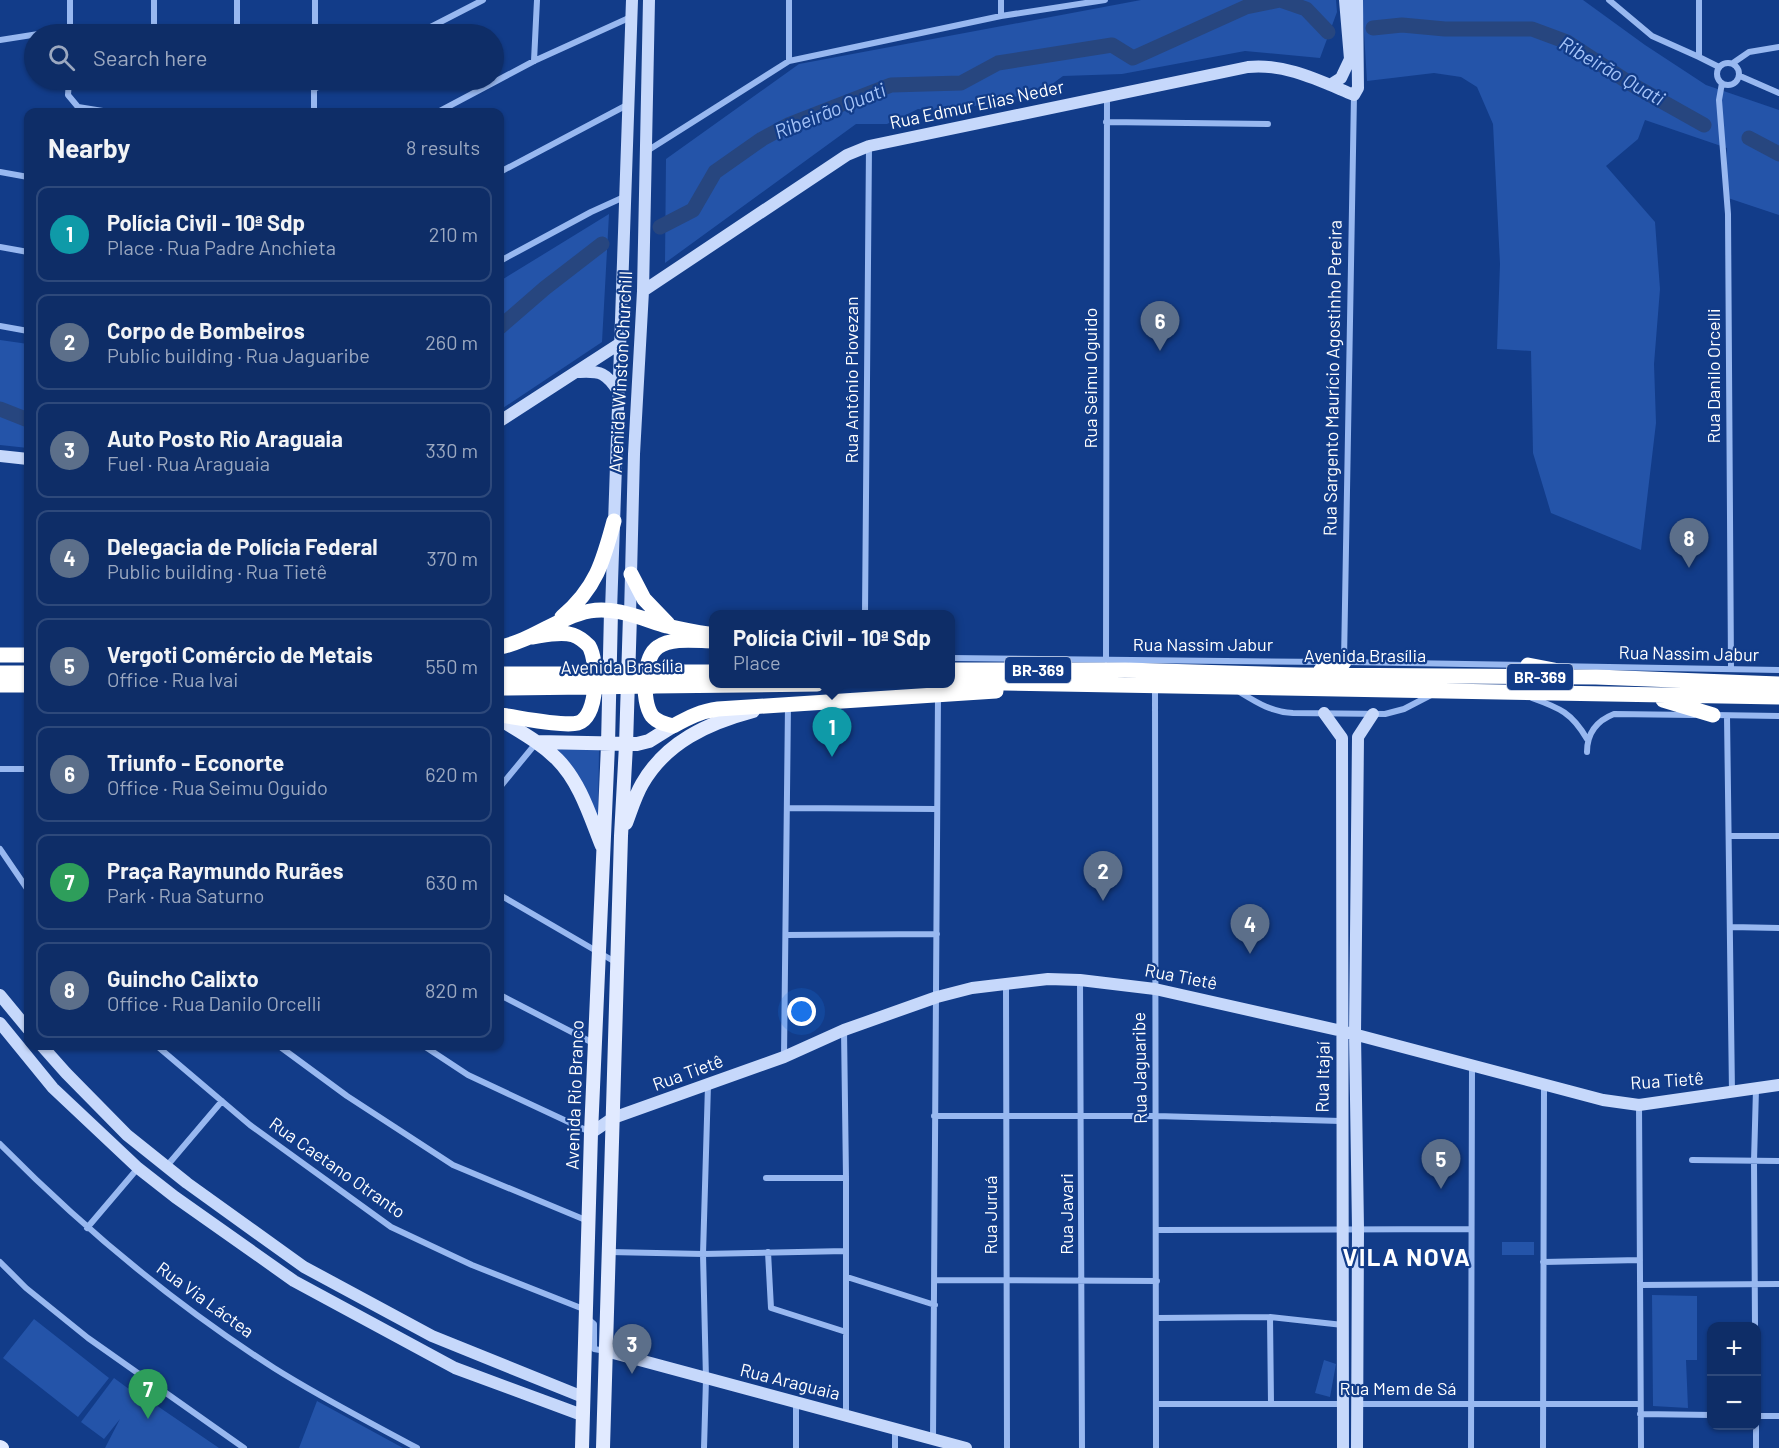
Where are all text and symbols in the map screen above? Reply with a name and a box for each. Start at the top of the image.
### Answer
search box [24,24,504,90]
water label: Ribeirão Quati [1555,30,1670,110]
icon: search [45,41,78,74]
text: Search here [93,44,207,70]
street label: Rua Edmur Elias Neder [888,75,1066,133]
water label: Ribeirão Quati [770,77,889,143]
text: Nearby [48,132,130,163]
text: 8 results [406,135,480,159]
text: Polícia Civil - 10ª Sdp [107,209,305,235]
street label: Rua Sargento Maurício Agostinho Pereira [1318,220,1346,536]
text: 1 [66,222,73,246]
text: 210 m [429,222,478,246]
text: Place · Rua Padre Anchieta [107,235,336,259]
street label: Avenida Winston Churchill [604,271,636,473]
street label: Rua Antônio Piovezan [840,296,862,464]
pin: 6 [1140,302,1180,351]
street label: Rua Seimu Oguido [1079,308,1101,448]
street label: Rua Danilo Orcelli [1702,309,1724,443]
text: Corpo de Bombeiros [107,317,305,343]
text: 2 [64,330,75,354]
text: 260 m [425,330,478,354]
text: Public building · Rua Jaguaribe [107,343,370,367]
text: Auto Posto Rio Araguaia [107,425,343,451]
text: 3 [64,438,75,462]
text: 330 m [426,438,478,462]
text: Fuel · Rua Araguaia [107,451,270,475]
pin: 8 [1670,518,1708,568]
text: Delegacia de Polícia Federal [107,533,378,559]
text: 4 [63,546,76,570]
text: 370 m [426,546,478,570]
text: Public building · Rua Tietê [107,559,327,583]
popup [709,610,955,688]
text: Polícia Civil - 10ª Sdp [733,624,931,650]
street label: Rua Nassim Jabur [1133,633,1274,655]
text: Vergoti Comércio de Metais [107,641,373,667]
street label: Rua Nassim Jabur [1619,641,1760,665]
street label: Avenida Brasília [1304,644,1426,666]
text: Place [733,650,781,674]
text: 5 [64,654,75,678]
text: 550 m [426,654,478,678]
street label: Avenida Brasília [561,654,683,678]
road number: BR-369 [1005,657,1071,683]
road number: BR-369 [1507,664,1573,690]
text: Office · Rua Ivai [107,667,238,691]
pin: 1 [812,708,852,757]
text: Triunfo - Econorte [107,749,284,775]
text: 6 [64,762,75,786]
text: 620 m [425,762,478,786]
text: Office · Rua Seimu Oguido [107,775,328,799]
pin: 2 [1084,852,1122,901]
text: Praça Raymundo Rurães [107,857,343,883]
text: 7 [65,870,74,894]
text: 630 m [426,870,478,894]
text: Park · Rua Saturno [107,883,264,907]
pin: 4 [1230,904,1270,954]
street label: Rua Tietê [1143,958,1219,994]
text: Guincho Calixto [107,965,259,991]
text: 8 [64,978,75,1002]
text: 820 m [425,978,478,1002]
text: Office · Rua Danilo Orcelli [107,991,321,1015]
your location [787,997,816,1026]
street label: Rua Jaguaribe [1127,1012,1151,1124]
street label: Avenida Rio Branco [560,1020,588,1170]
street label: Rua Itajaí [1310,1041,1334,1113]
street label: Rua Tietê [649,1049,726,1095]
street label: Rua Tietê [1630,1066,1704,1094]
street label: Rua Caetano Otranto [265,1112,410,1222]
pin: 5 [1422,1140,1460,1189]
street label: Rua Javari [1055,1173,1077,1255]
street label: Rua Juruá [979,1176,1001,1254]
district label: VILA NOVA [1343,1242,1471,1271]
street label: Rua Via Láctea [153,1256,259,1342]
map controls [1707,1322,1761,1430]
button: + [1707,1322,1761,1376]
pin: 3 [612,1324,652,1374]
street label: Rua Araguaia [738,1358,843,1404]
pin: 7 [128,1370,168,1419]
button: − [1707,1376,1761,1430]
street label: Rua Mem de Sá [1339,1377,1457,1399]

